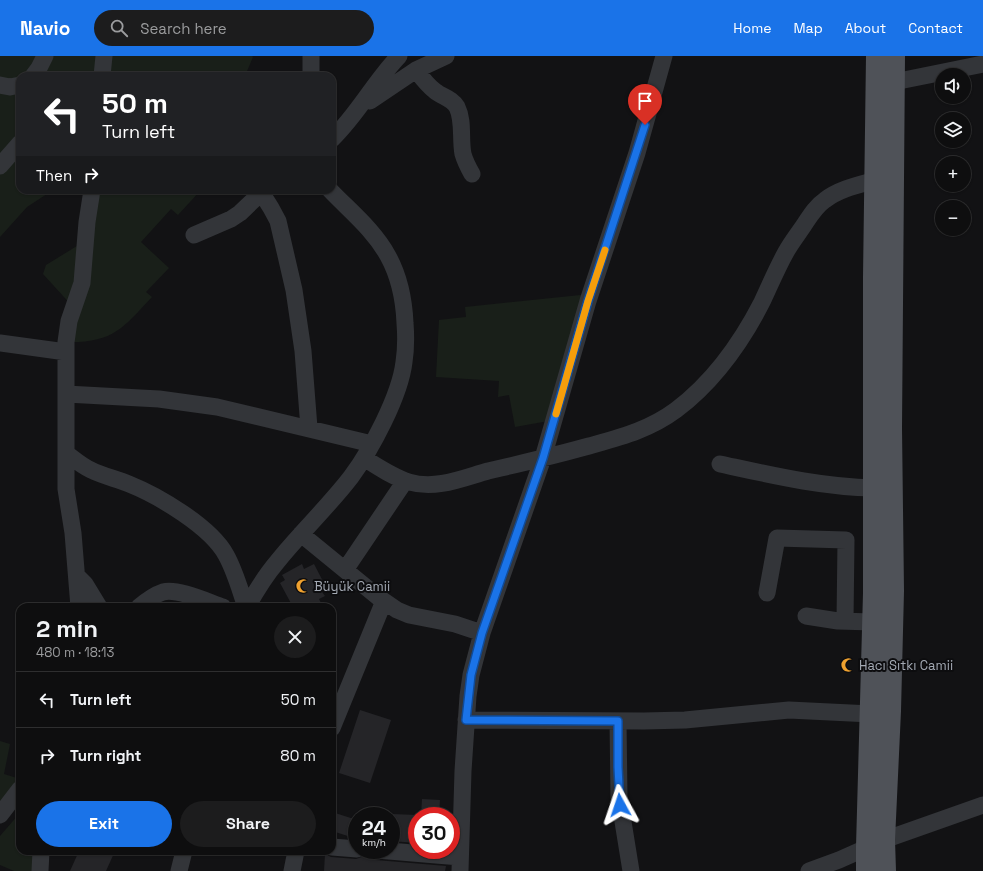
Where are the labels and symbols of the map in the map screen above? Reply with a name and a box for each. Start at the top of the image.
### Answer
pin [628,84,662,125]
mosque icon: Büyük Camii [295,578,311,594]
place label: Büyük Camii [314,578,390,595]
mosque icon: Hacı Sıtkı Camii [840,657,856,673]
place label: Hacı Sıtkı Camii [859,657,953,674]
position arrow [599,784,641,826]
speed limit sign: 30 [408,807,460,859]

